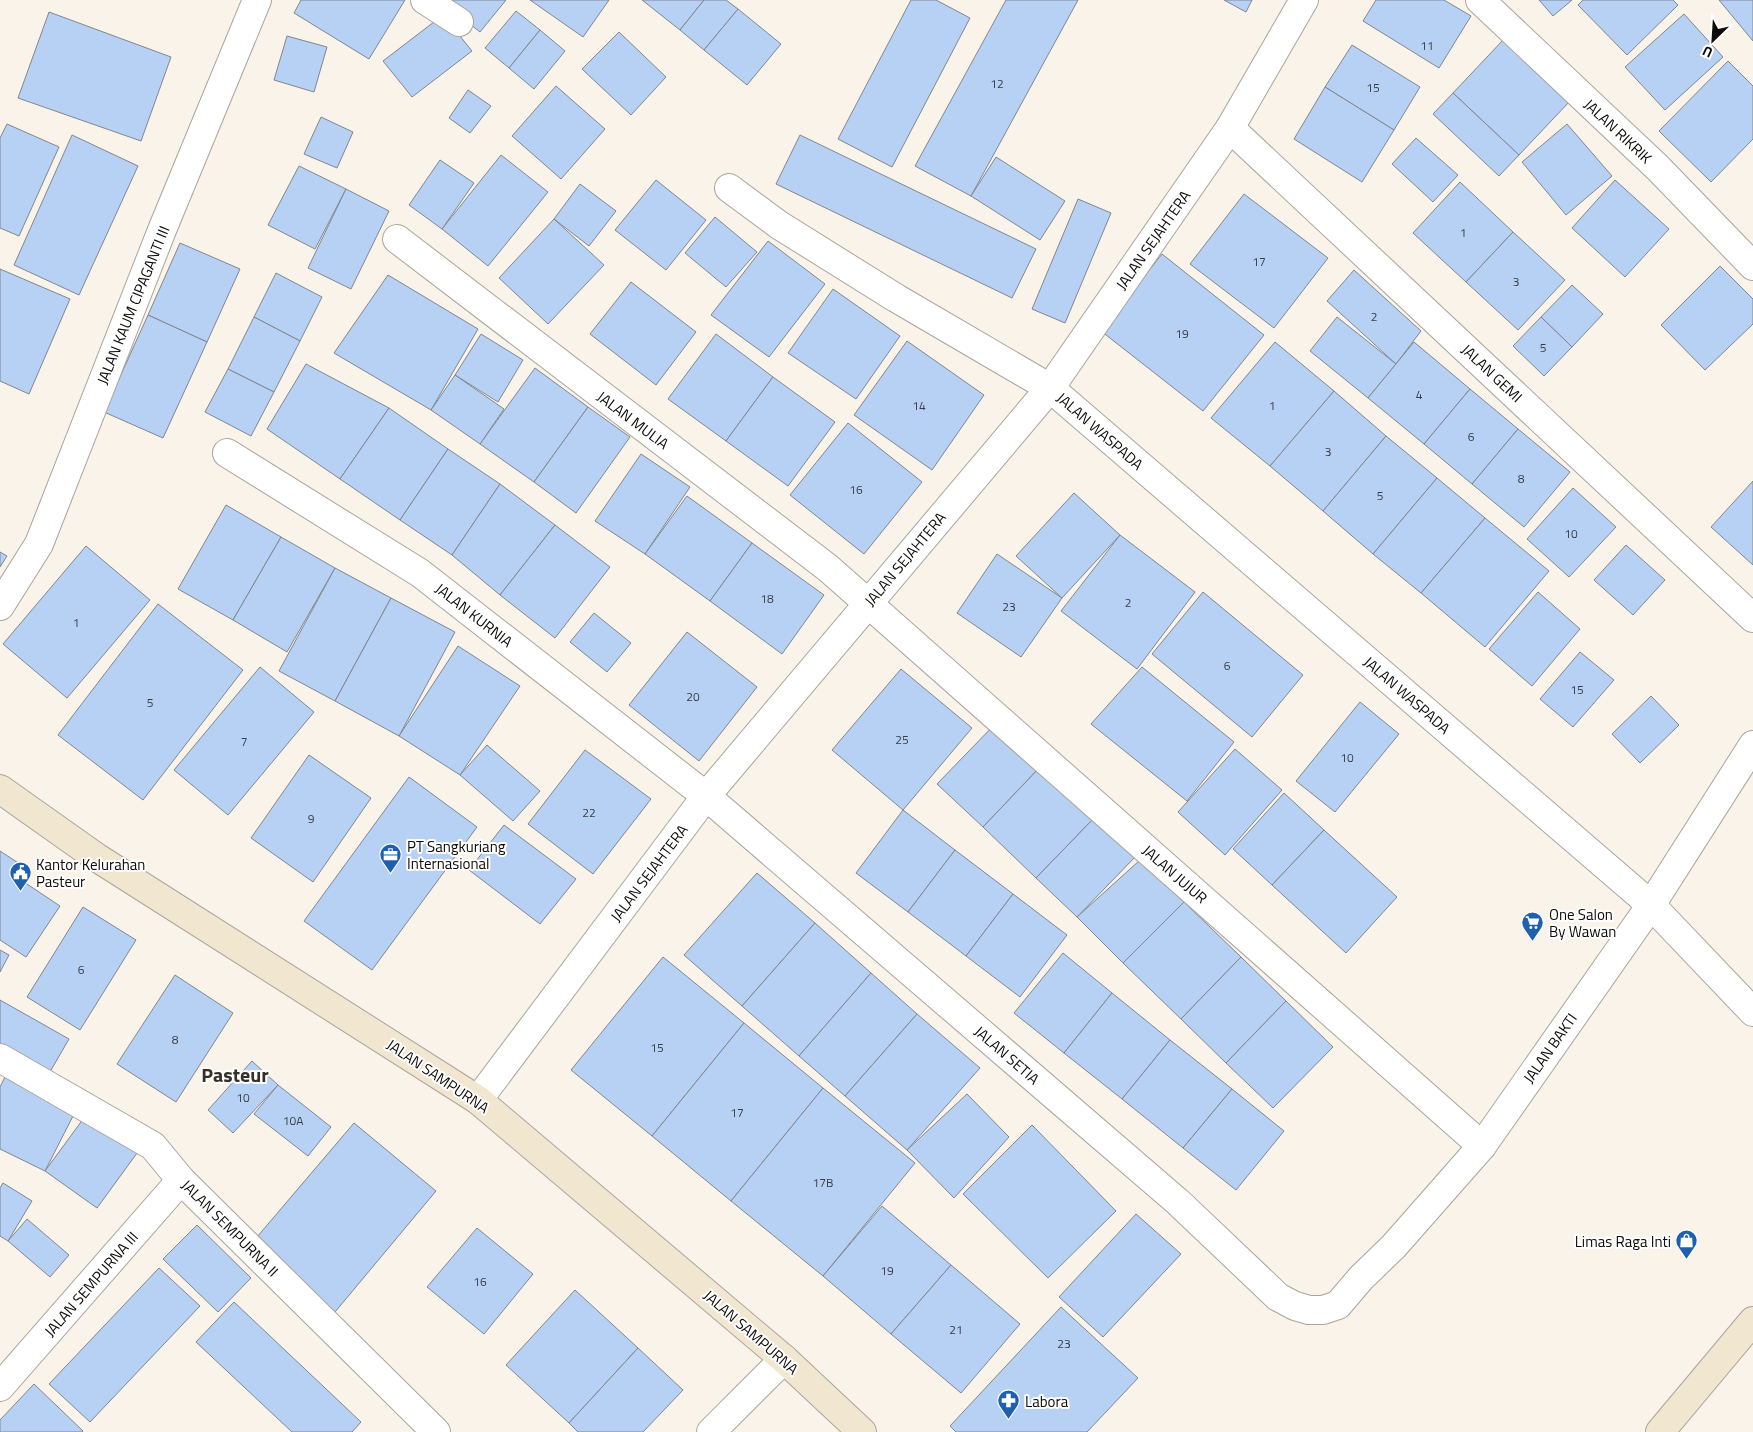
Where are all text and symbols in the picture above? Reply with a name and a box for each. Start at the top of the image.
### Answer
north arrow [1688,15,1738,65]
house number: 11 [1420,36,1434,55]
text: U [1699,41,1716,64]
house number: 12 [990,74,1004,93]
house number: 15 [1366,78,1380,97]
street label: JALAN RIKRIK [1579,93,1658,169]
street label: JALAN SEJAHTERA [1110,185,1196,294]
street label: JALAN KAUM CIPAGANTI III [91,222,175,388]
house number: 1 [1460,223,1466,242]
house number: 17 [1252,252,1266,271]
house number: 3 [1513,272,1519,291]
house number: 2 [1371,307,1377,326]
house number: 19 [1175,324,1189,343]
street label: JALAN GEMI [1456,338,1528,408]
house number: 5 [1540,338,1547,357]
street label: JALAN MULIA [592,385,674,455]
house number: 4 [1416,385,1423,404]
street label: JALAN WASPADA [1051,387,1149,475]
house number: 14 [912,396,926,415]
house number: 1 [1269,396,1275,415]
house number: 6 [1468,427,1475,446]
house number: 3 [1325,442,1331,461]
house number: 8 [1518,469,1525,488]
house number: 16 [849,480,863,499]
house number: 5 [1377,486,1384,505]
street label: JALAN SEJAHTERA [859,507,951,611]
house number: 10 [1564,524,1578,543]
street label: JALAN KURNIA [430,577,518,653]
house number: 18 [760,589,774,608]
house number: 2 [1125,593,1131,612]
house number: 23 [1002,597,1016,616]
house number: 1 [73,613,79,632]
street label: JALAN WASPADA [1358,651,1456,739]
house number: 6 [1224,656,1231,675]
house number: 15 [1570,680,1584,699]
house number: 20 [686,687,700,706]
house number: 5 [147,693,154,712]
house number: 25 [895,730,909,749]
house number: 7 [241,732,247,751]
house number: 10 [1340,748,1354,767]
house number: 22 [582,803,596,822]
house number: 9 [308,809,315,828]
street label: JALAN SEJAHTERA [605,819,693,927]
place label: PT Sangkuriang Internasional [407,835,506,875]
street label: JALAN JUJUR [1137,839,1213,909]
office icon: PT Sangkuriang Internasional [379,843,403,874]
place label: Kantor Kelurahan Pasteur [36,853,145,893]
public building icon: Kantor Kelurahan Pasteur [8,861,32,892]
place label: One Salon By Wawan [1549,903,1616,943]
supermarket icon: One Salon By Wawan [1521,911,1545,942]
house number: 6 [78,960,85,979]
street label: JALAN BAKTI [1517,1008,1583,1088]
street label: JALAN SETIA [969,1020,1045,1090]
house number: 8 [172,1030,179,1049]
street label: JALAN SAMPURNA [382,1033,494,1119]
house number: 15 [650,1038,664,1057]
district label: Pasteur [201,1059,269,1090]
house number: 10 [236,1088,250,1107]
house number: 17 [730,1103,744,1122]
house number: 10A [283,1111,303,1130]
house number: 17B [813,1173,833,1192]
street label: JALAN SEMPURNA II [176,1174,284,1282]
street label: JALAN SEMPURNA III [39,1226,143,1342]
shop icon: Limas Raga Inti [1675,1229,1699,1260]
place label: Limas Raga Inti [1575,1230,1671,1253]
house number: 19 [880,1261,894,1280]
house number: 16 [473,1272,487,1291]
street label: JALAN SAMPURNA [698,1284,804,1380]
house number: 21 [949,1320,963,1339]
house number: 23 [1057,1334,1071,1353]
pharmacy icon: Labora [997,1389,1021,1420]
place label: Labora [1025,1390,1069,1413]

